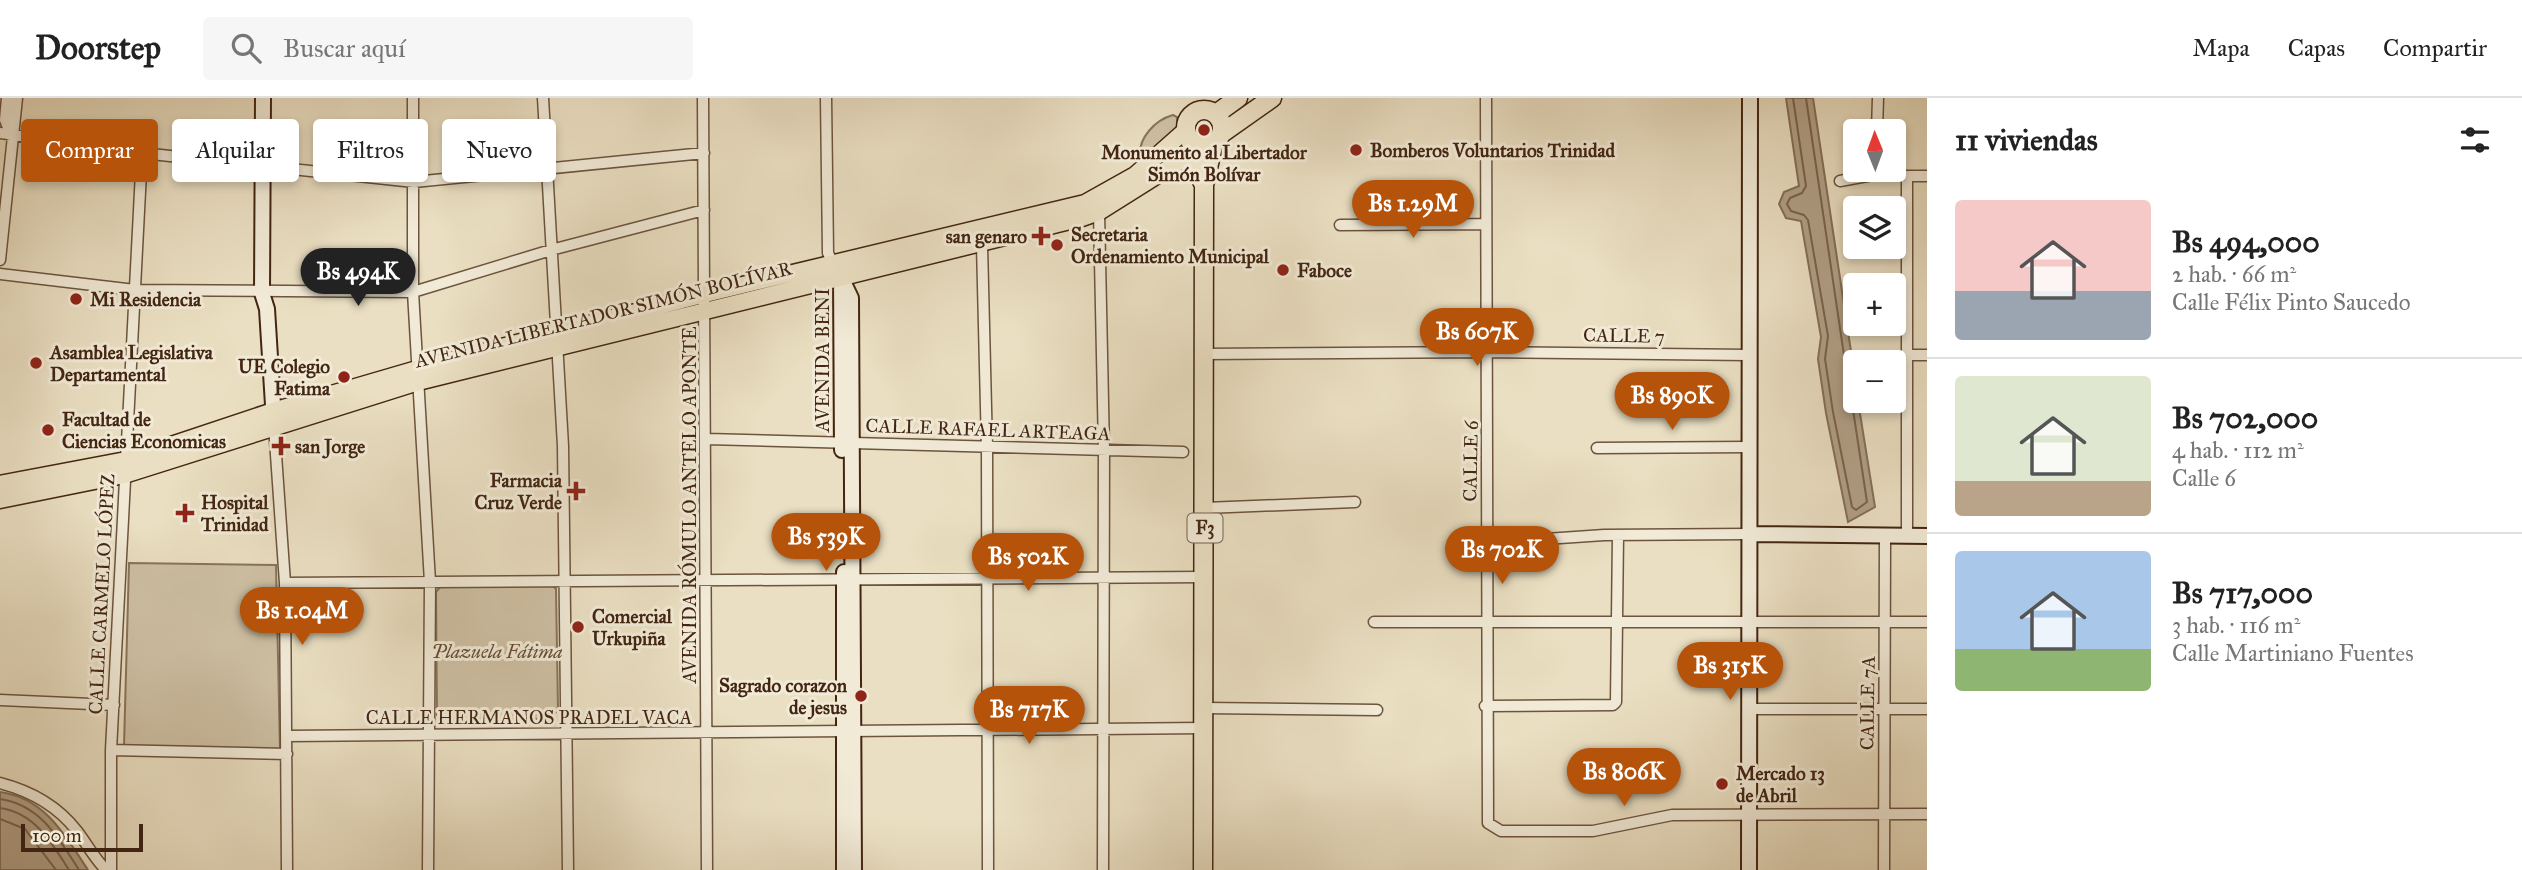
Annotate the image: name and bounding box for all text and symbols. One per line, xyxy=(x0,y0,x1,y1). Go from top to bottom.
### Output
search box xyxy=(203,17,693,80)
text: Doorstep xyxy=(35,28,161,68)
icon: search xyxy=(227,29,265,67)
text: Buscar aquí xyxy=(283,32,405,64)
text: Mapa xyxy=(2193,33,2250,63)
text: Capas xyxy=(2288,33,2345,63)
text: Compartir xyxy=(2383,33,2487,63)
chip: Comprar xyxy=(21,119,158,182)
chip: Alquilar xyxy=(172,119,299,182)
chip: Filtros xyxy=(313,119,428,182)
chip: Nuevo xyxy=(442,119,556,182)
north arrow xyxy=(1843,119,1906,182)
map controls xyxy=(1843,119,1906,413)
icon: filters xyxy=(2456,121,2494,159)
marker: Monumento al Libertador Simón Bolívar xyxy=(1196,122,1212,138)
text: 11 viviendas xyxy=(1955,122,2098,158)
place label: Bomberos Voluntarios Trinidad xyxy=(1370,139,1616,162)
place label: Monumento al Libertador Simón Bolívar xyxy=(1101,141,1308,186)
marker: Bomberos Voluntarios Trinidad xyxy=(1348,142,1364,158)
pin: Bs 1.29M xyxy=(1341,180,1485,240)
text: Bs 1.29M xyxy=(1368,189,1458,217)
button: layers xyxy=(1843,196,1906,259)
place label: Secretaria Ordenamiento Municipal xyxy=(1071,223,1270,269)
text: Bs 494,000 xyxy=(2172,224,2320,260)
place label: san genaro xyxy=(946,225,1027,249)
marker: san genaro xyxy=(1033,228,1049,244)
icon: home xyxy=(2011,228,2095,312)
marker: Secretaria Ordenamiento Municipal xyxy=(1049,237,1065,253)
pin: Bs 494K xyxy=(293,248,423,308)
street label: AVENIDA LIBERTADOR SIMÓN BOLÍVAR xyxy=(411,255,795,373)
text: Bs 494K xyxy=(317,257,399,285)
place label: Faboce xyxy=(1297,259,1352,282)
text: 2 hab. · 66 m² xyxy=(2172,260,2296,288)
marker: Faboce xyxy=(1275,262,1291,278)
button: + xyxy=(1843,273,1906,336)
place label: Mi Residencia xyxy=(90,288,202,311)
street label: AVENIDA BENI xyxy=(811,288,834,433)
text: Calle Félix Pinto Saucedo xyxy=(2172,288,2411,316)
marker: Mi Residencia xyxy=(68,291,84,307)
pin: Bs 607K xyxy=(1412,308,1542,368)
text: Bs 607K xyxy=(1436,317,1518,345)
street label: CALLE 7 xyxy=(1583,323,1665,348)
street label: AVENIDA RÓMULO ANTELO APONTE xyxy=(677,326,701,685)
place label: Asamblea Legislativa Departamental xyxy=(48,341,214,387)
button: − xyxy=(1843,350,1906,413)
marker: Asamblea Legislativa Departamental xyxy=(28,355,44,371)
place label: UE Colegio Fatima xyxy=(238,355,331,400)
marker: UE Colegio Fatima xyxy=(336,369,352,385)
pin: Bs 890K xyxy=(1607,372,1737,432)
text: Bs 890K xyxy=(1631,381,1713,409)
text: Bs 702,000 xyxy=(2172,400,2318,436)
icon: home xyxy=(2011,404,2095,488)
place label: Facultad de Ciencias Economicas xyxy=(62,408,226,453)
street label: CALLE RAFAEL ARTEAGA xyxy=(865,414,1111,445)
street label: CALLE 6 xyxy=(1458,419,1483,502)
marker: Facultad de Ciencias Economicas xyxy=(40,422,56,438)
place label: san Jorge xyxy=(295,435,365,459)
text: 4 hab. · 112 m² xyxy=(2172,436,2304,464)
marker: san Jorge xyxy=(273,438,289,454)
text: Calle 6 xyxy=(2172,464,2236,492)
place label: Farmacia Cruz Verde xyxy=(475,469,563,514)
street label: CALLE CARMELO LÓPEZ xyxy=(83,473,119,715)
marker: Farmacia Cruz Verde xyxy=(568,483,584,499)
place label: Hospital Trinidad xyxy=(200,491,269,536)
marker: Hospital Trinidad xyxy=(175,503,195,523)
pin: Bs 539K xyxy=(761,514,891,573)
road number: F3 xyxy=(1188,514,1222,542)
text: Bs 539K xyxy=(787,522,865,550)
pin: Bs 702K xyxy=(1437,526,1567,586)
pin: Bs 502K xyxy=(963,533,1093,593)
text: Bs 702K xyxy=(1461,535,1543,563)
text: Bs 502K xyxy=(988,542,1068,570)
text: Bs 717,000 xyxy=(2172,575,2313,611)
icon: home xyxy=(2011,579,2095,663)
pin: Bs 1.04M xyxy=(230,588,374,647)
text: Bs 1.04M xyxy=(256,596,348,624)
place label: Comercial Urkupiña xyxy=(592,605,673,651)
text: 3 hab. · 116 m² xyxy=(2172,611,2300,639)
marker: Comercial Urkupiña xyxy=(570,619,586,635)
text: Calle Martiniano Fuentes xyxy=(2172,639,2414,667)
park label: Plazuela Fátima xyxy=(431,640,563,663)
pin: Bs 315K xyxy=(1665,642,1795,702)
text: Bs 315K xyxy=(1693,651,1767,679)
street label: CALLE 7A xyxy=(1855,655,1880,750)
place label: Sagrado corazon de jesus xyxy=(719,674,848,720)
pin: Bs 717K xyxy=(964,686,1094,746)
marker: Sagrado corazon de jesus xyxy=(853,688,869,704)
text: Bs 717K xyxy=(990,695,1068,723)
street label: CALLE HERMANOS PRADEL VACA xyxy=(366,706,692,729)
pin: Bs 806K xyxy=(1559,748,1689,808)
text: Bs 806K xyxy=(1583,757,1665,785)
place label: Mercado 13 de Abril xyxy=(1736,762,1825,807)
marker: Mercado 13 de Abril xyxy=(1714,776,1730,792)
scale bar xyxy=(21,821,144,853)
text: 100 m xyxy=(32,824,82,847)

